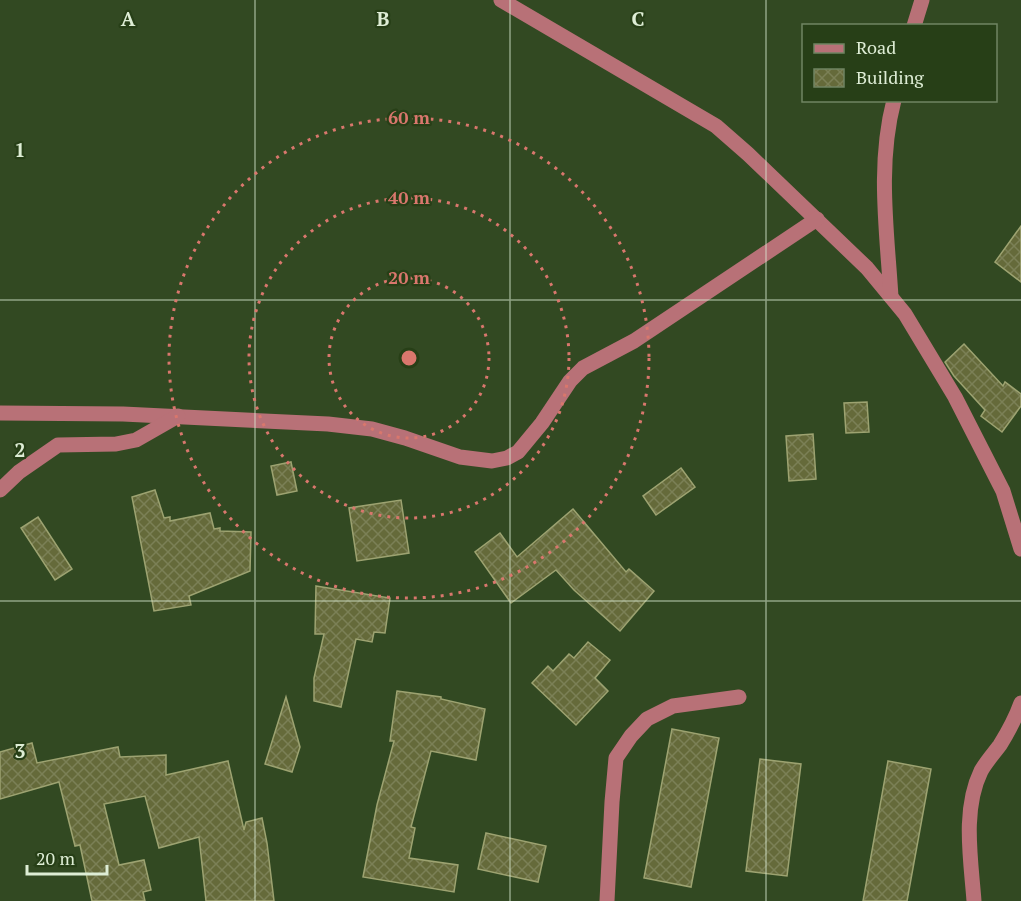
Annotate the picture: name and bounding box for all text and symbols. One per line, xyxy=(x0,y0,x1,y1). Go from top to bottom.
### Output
text: A xyxy=(121,5,136,32)
text: B xyxy=(377,5,390,32)
text: C xyxy=(631,5,645,32)
legend xyxy=(802,24,997,102)
text: Road xyxy=(856,35,896,59)
text: Building xyxy=(856,65,924,89)
text: 60 m xyxy=(388,105,430,129)
text: 1 xyxy=(14,136,26,163)
text: 40 m xyxy=(388,185,430,209)
text: 20 m xyxy=(388,265,430,289)
centre of rings xyxy=(399,348,419,368)
text: 2 xyxy=(14,436,26,463)
text: 3 xyxy=(14,737,26,764)
scale bar xyxy=(27,838,106,876)
text: 20 m xyxy=(36,846,76,870)

